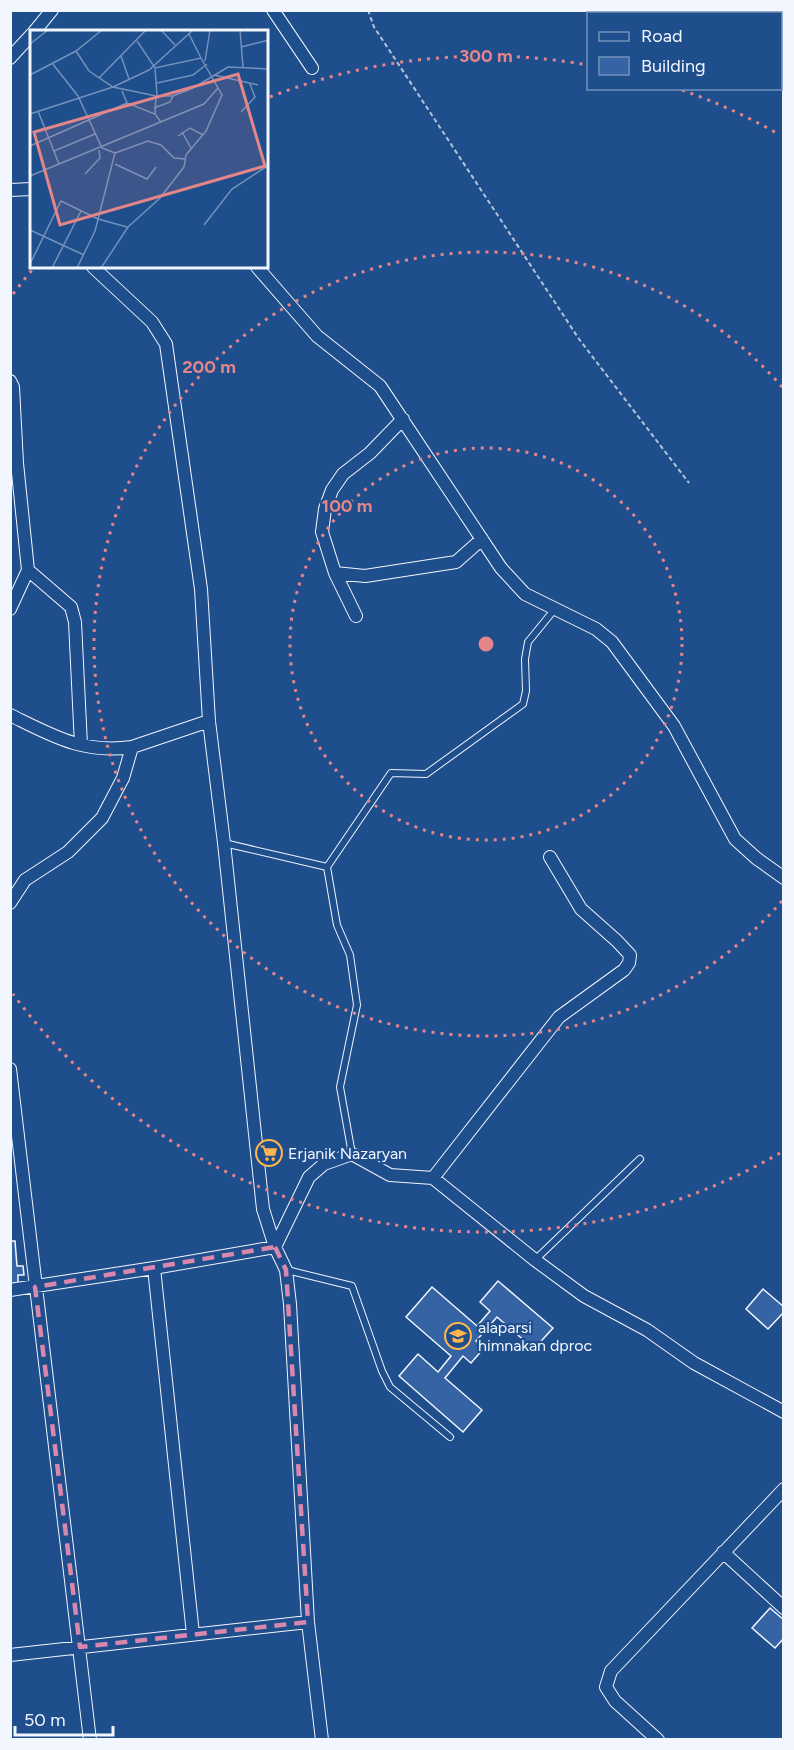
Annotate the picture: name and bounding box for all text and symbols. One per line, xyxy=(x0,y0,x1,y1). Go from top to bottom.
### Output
legend xyxy=(587,12,782,90)
text: Road xyxy=(641,25,682,47)
inset map xyxy=(30,30,268,268)
text: 300 m xyxy=(459,45,513,67)
text: Building xyxy=(641,55,706,77)
text: 200 m xyxy=(182,356,236,378)
text: 100 m xyxy=(322,495,372,517)
centre of rings xyxy=(476,634,496,654)
supermarket icon: Erjanik Nazaryan xyxy=(254,1138,284,1168)
place label: Erjanik Nazaryan xyxy=(288,1144,407,1163)
place label: alaparsi himnakan dproc xyxy=(478,1318,592,1355)
school or university icon: alaparsi himnakan dproc xyxy=(443,1321,473,1351)
scale bar xyxy=(15,1699,112,1737)
text: 50 m xyxy=(24,1709,66,1731)

